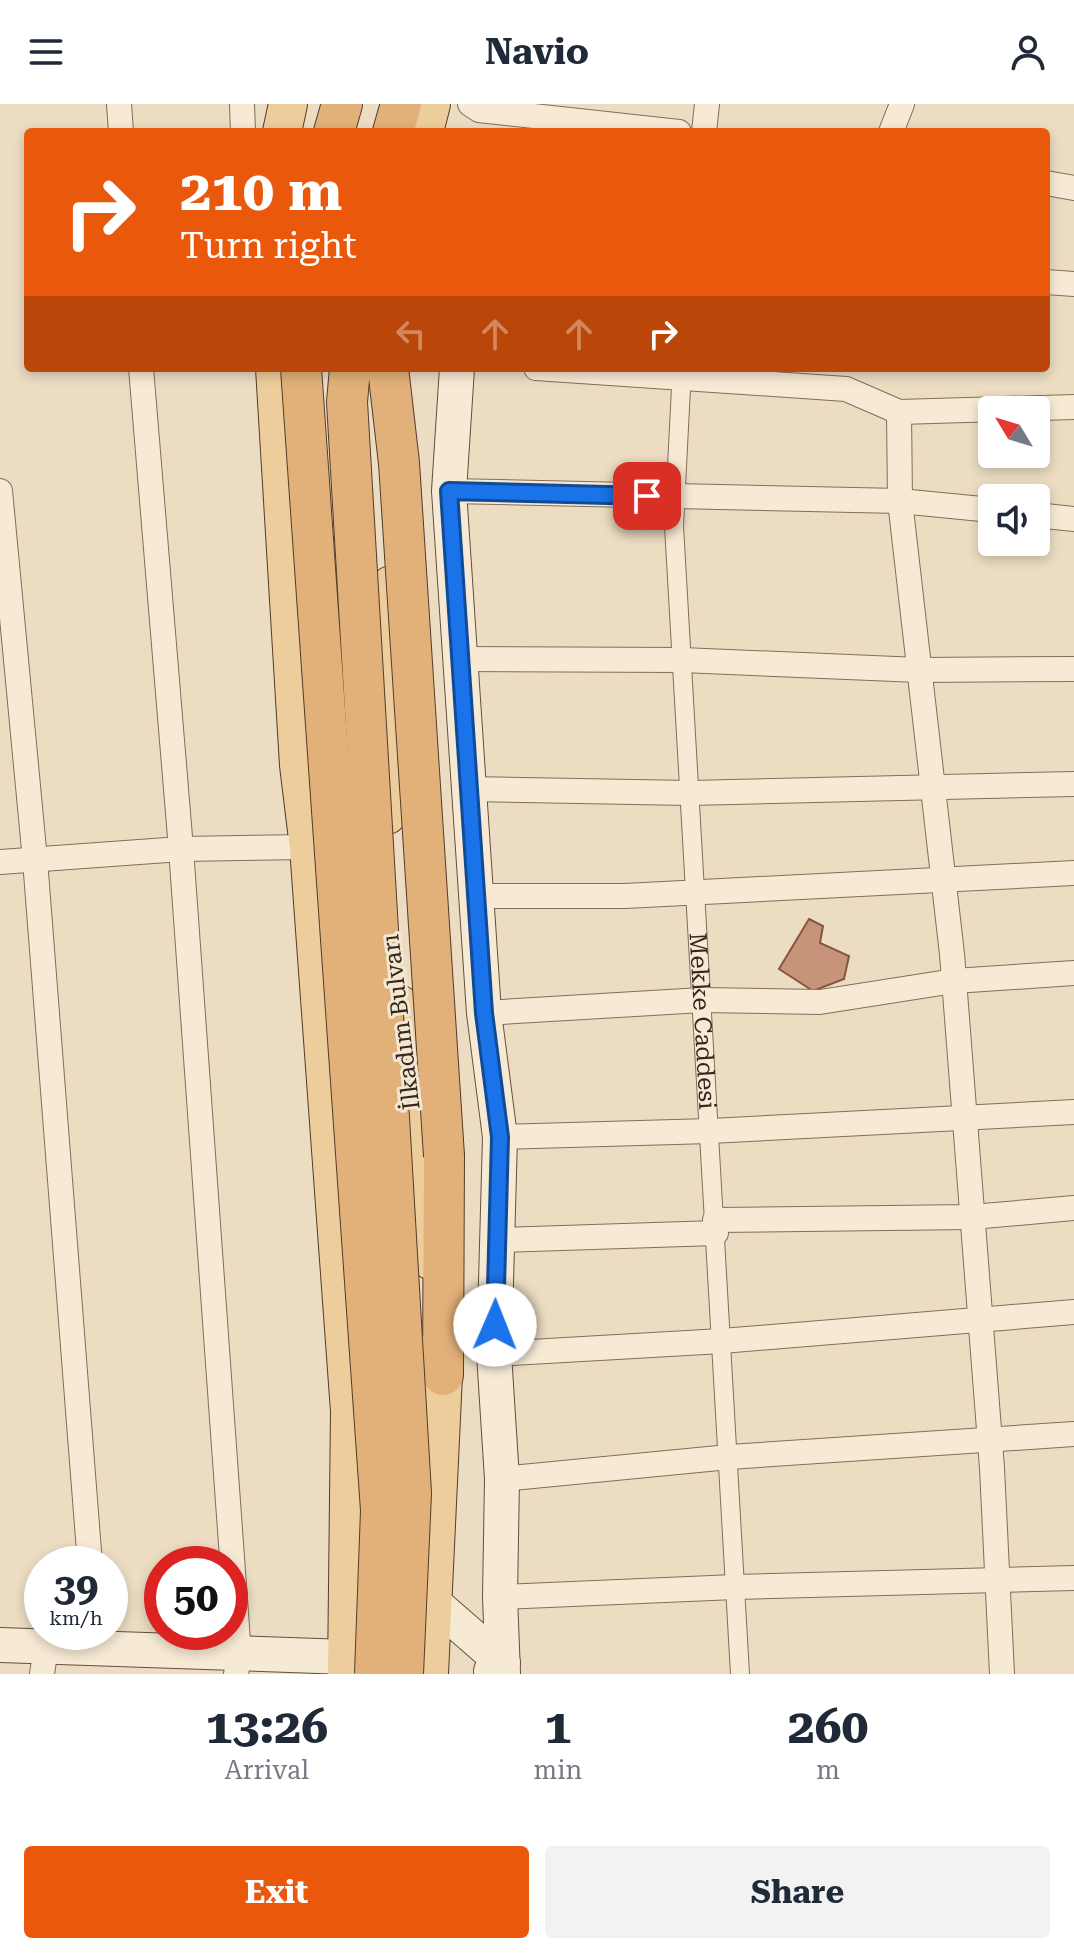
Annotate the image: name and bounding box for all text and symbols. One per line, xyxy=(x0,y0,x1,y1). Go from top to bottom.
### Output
icon: menu xyxy=(24,30,68,74)
icon: person xyxy=(1006,30,1050,74)
text: Navio xyxy=(485,31,589,73)
text: 210 m xyxy=(180,158,342,224)
icon: right xyxy=(48,160,152,264)
text: Turn right xyxy=(180,225,357,267)
icon: left xyxy=(389,312,433,356)
icon: ahead xyxy=(473,312,517,356)
icon: ahead xyxy=(557,312,601,356)
icon: right xyxy=(641,312,685,356)
north arrow xyxy=(978,396,1050,468)
map controls xyxy=(978,396,1050,556)
pin xyxy=(613,462,681,530)
icon: arrive xyxy=(625,474,669,518)
button: sound xyxy=(978,484,1050,556)
street label: İlkadım Bulvarı xyxy=(375,932,426,1112)
street label: Mekke Caddesi xyxy=(683,932,722,1110)
position arrow xyxy=(453,1283,537,1367)
speed limit sign: 50 xyxy=(144,1546,248,1650)
text: 39 xyxy=(54,1564,98,1611)
text: km/h xyxy=(49,1606,103,1630)
text: 13:26 xyxy=(206,1699,328,1755)
text: 1 xyxy=(544,1699,571,1755)
text: 260 xyxy=(788,1699,868,1755)
text: Arrival xyxy=(225,1755,309,1785)
text: min xyxy=(534,1755,582,1785)
text: m xyxy=(816,1755,840,1785)
button: Exit xyxy=(24,1846,529,1938)
button: Share xyxy=(545,1846,1050,1938)

